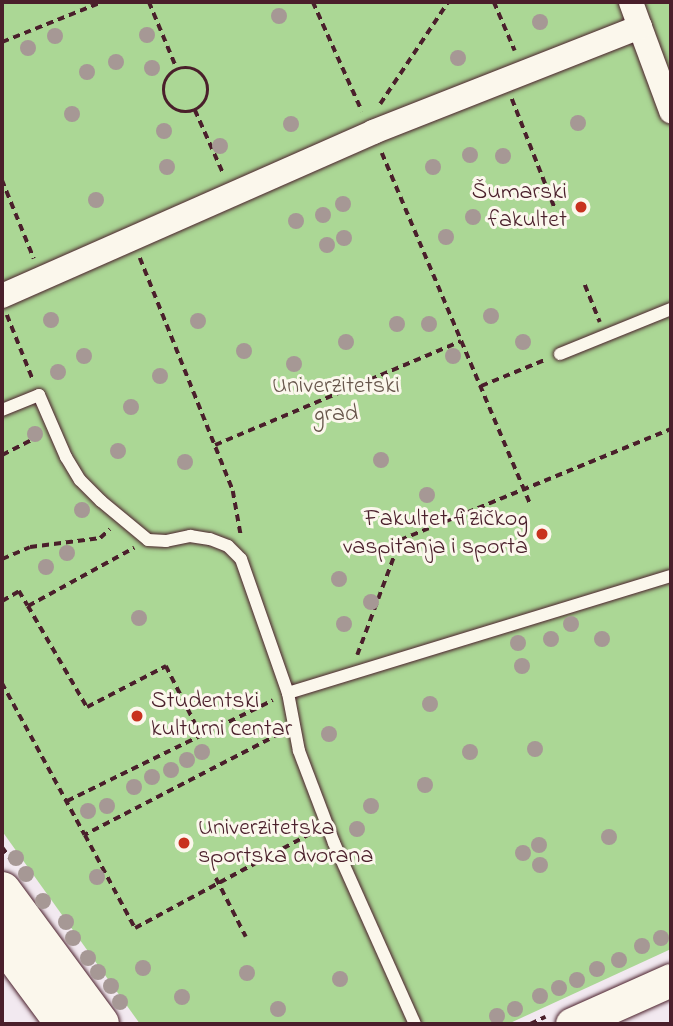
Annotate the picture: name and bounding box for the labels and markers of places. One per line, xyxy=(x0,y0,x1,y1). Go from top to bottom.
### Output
place label: Šumarski fakultet xyxy=(472,179,567,235)
marker: Šumarski fakultet xyxy=(573,199,589,215)
place label: Fakultet fizičkog vaspitanja i sporta xyxy=(343,506,528,562)
marker: Fakultet fizičkog vaspitanja i sporta xyxy=(534,526,550,542)
place label: Studentski kulturni centar xyxy=(151,688,292,744)
marker: Studentski kulturni centar xyxy=(129,708,145,724)
place label: Univerzitetska sportska dvorana xyxy=(198,815,373,871)
marker: Univerzitetska sportska dvorana xyxy=(176,835,192,851)

